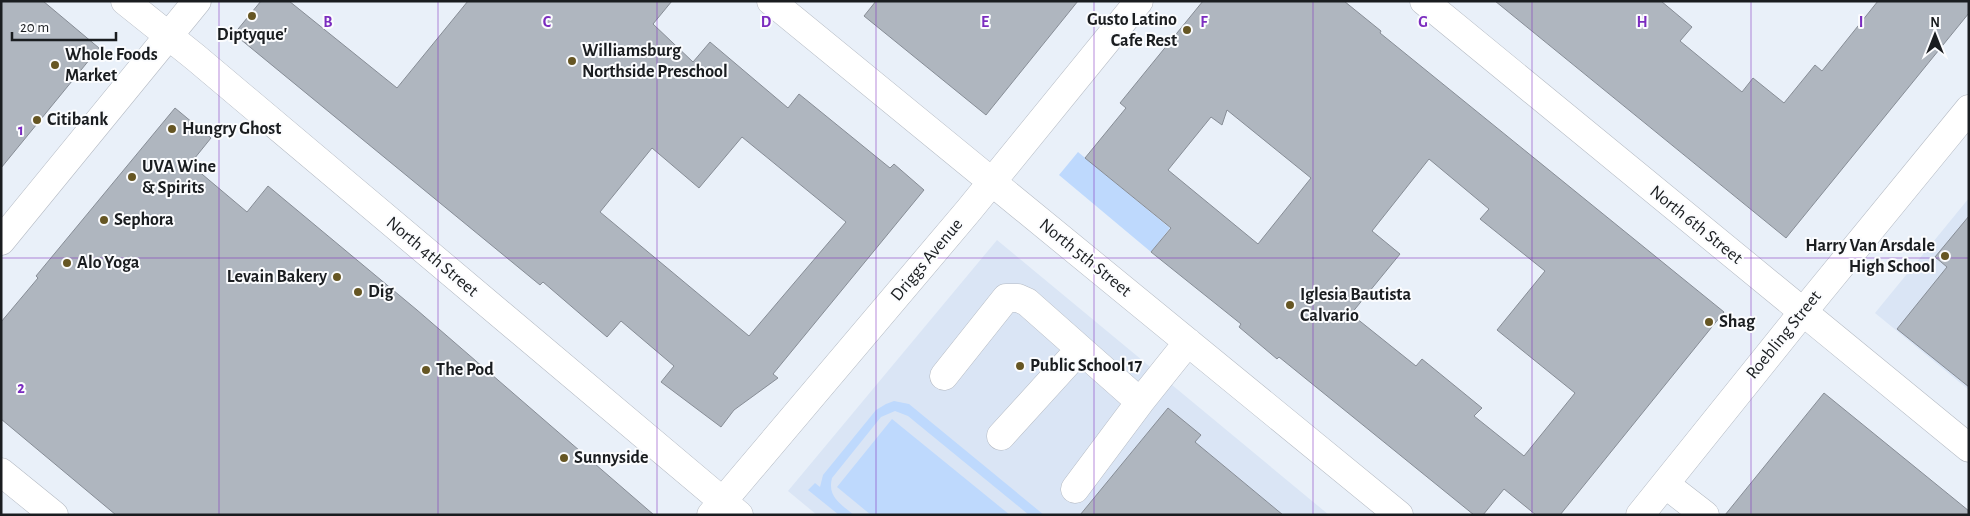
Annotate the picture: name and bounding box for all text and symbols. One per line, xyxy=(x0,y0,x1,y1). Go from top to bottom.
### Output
scale bar xyxy=(12,10,116,42)
marker: Diptyque' xyxy=(246,10,258,22)
north arrow xyxy=(1910,10,1960,60)
place label: Gusto Latino Cafe Rest xyxy=(1087,11,1177,50)
text: B xyxy=(323,14,333,30)
text: C xyxy=(543,14,552,30)
text: D xyxy=(761,14,772,30)
text: E xyxy=(981,14,989,30)
text: F xyxy=(1200,14,1208,30)
text: G xyxy=(1418,14,1428,30)
text: H xyxy=(1636,14,1648,30)
text: I xyxy=(1859,14,1863,30)
text: N xyxy=(1930,16,1940,30)
text: 20 m xyxy=(20,20,49,35)
marker: Gusto Latino Cafe Rest xyxy=(1181,24,1193,36)
place label: Diptyque' xyxy=(217,26,287,44)
place label: Williamsburg Northside Preschool xyxy=(582,42,728,81)
place label: Whole Foods Market xyxy=(65,46,158,85)
marker: Williamsburg Northside Preschool xyxy=(566,55,578,67)
marker: Whole Foods Market xyxy=(49,59,61,71)
place label: Citibank xyxy=(47,111,108,129)
marker: Citibank xyxy=(31,114,43,126)
place label: Hungry Ghost xyxy=(182,120,281,138)
text: 1 xyxy=(18,122,24,138)
marker: Hungry Ghost xyxy=(166,123,178,135)
place label: UVA Wine & Spirits xyxy=(142,158,216,197)
marker: UVA Wine & Spirits xyxy=(126,171,138,183)
street label: North 6th Street xyxy=(1646,182,1746,268)
place label: Sephora xyxy=(114,211,174,229)
marker: Sephora xyxy=(98,214,110,226)
street label: North 4th Street xyxy=(383,214,481,301)
street label: Driggs Avenue xyxy=(888,215,966,305)
street label: North 5th Street xyxy=(1036,216,1135,301)
place label: Harry Van Arsdale High School xyxy=(1805,237,1935,276)
marker: Harry Van Arsdale High School xyxy=(1939,250,1951,262)
place label: Alo Yoga xyxy=(77,254,140,272)
marker: Alo Yoga xyxy=(61,257,73,269)
place label: Levain Bakery xyxy=(227,268,328,286)
marker: Levain Bakery xyxy=(331,271,343,283)
place label: Dig xyxy=(368,283,394,301)
marker: Dig xyxy=(352,286,364,298)
place label: Iglesia Bautista Calvario xyxy=(1300,286,1411,325)
street label: Roebling Street xyxy=(1743,287,1825,383)
marker: Iglesia Bautista Calvario xyxy=(1284,299,1296,311)
place label: Shag xyxy=(1719,313,1756,331)
marker: Shag xyxy=(1703,316,1715,328)
place label: Public School 17 xyxy=(1030,357,1143,375)
marker: Public School 17 xyxy=(1014,360,1026,372)
place label: The Pod xyxy=(436,361,494,379)
marker: The Pod xyxy=(420,364,432,376)
text: 2 xyxy=(17,380,25,396)
place label: Sunnyside xyxy=(574,449,649,467)
marker: Sunnyside xyxy=(558,452,570,464)

